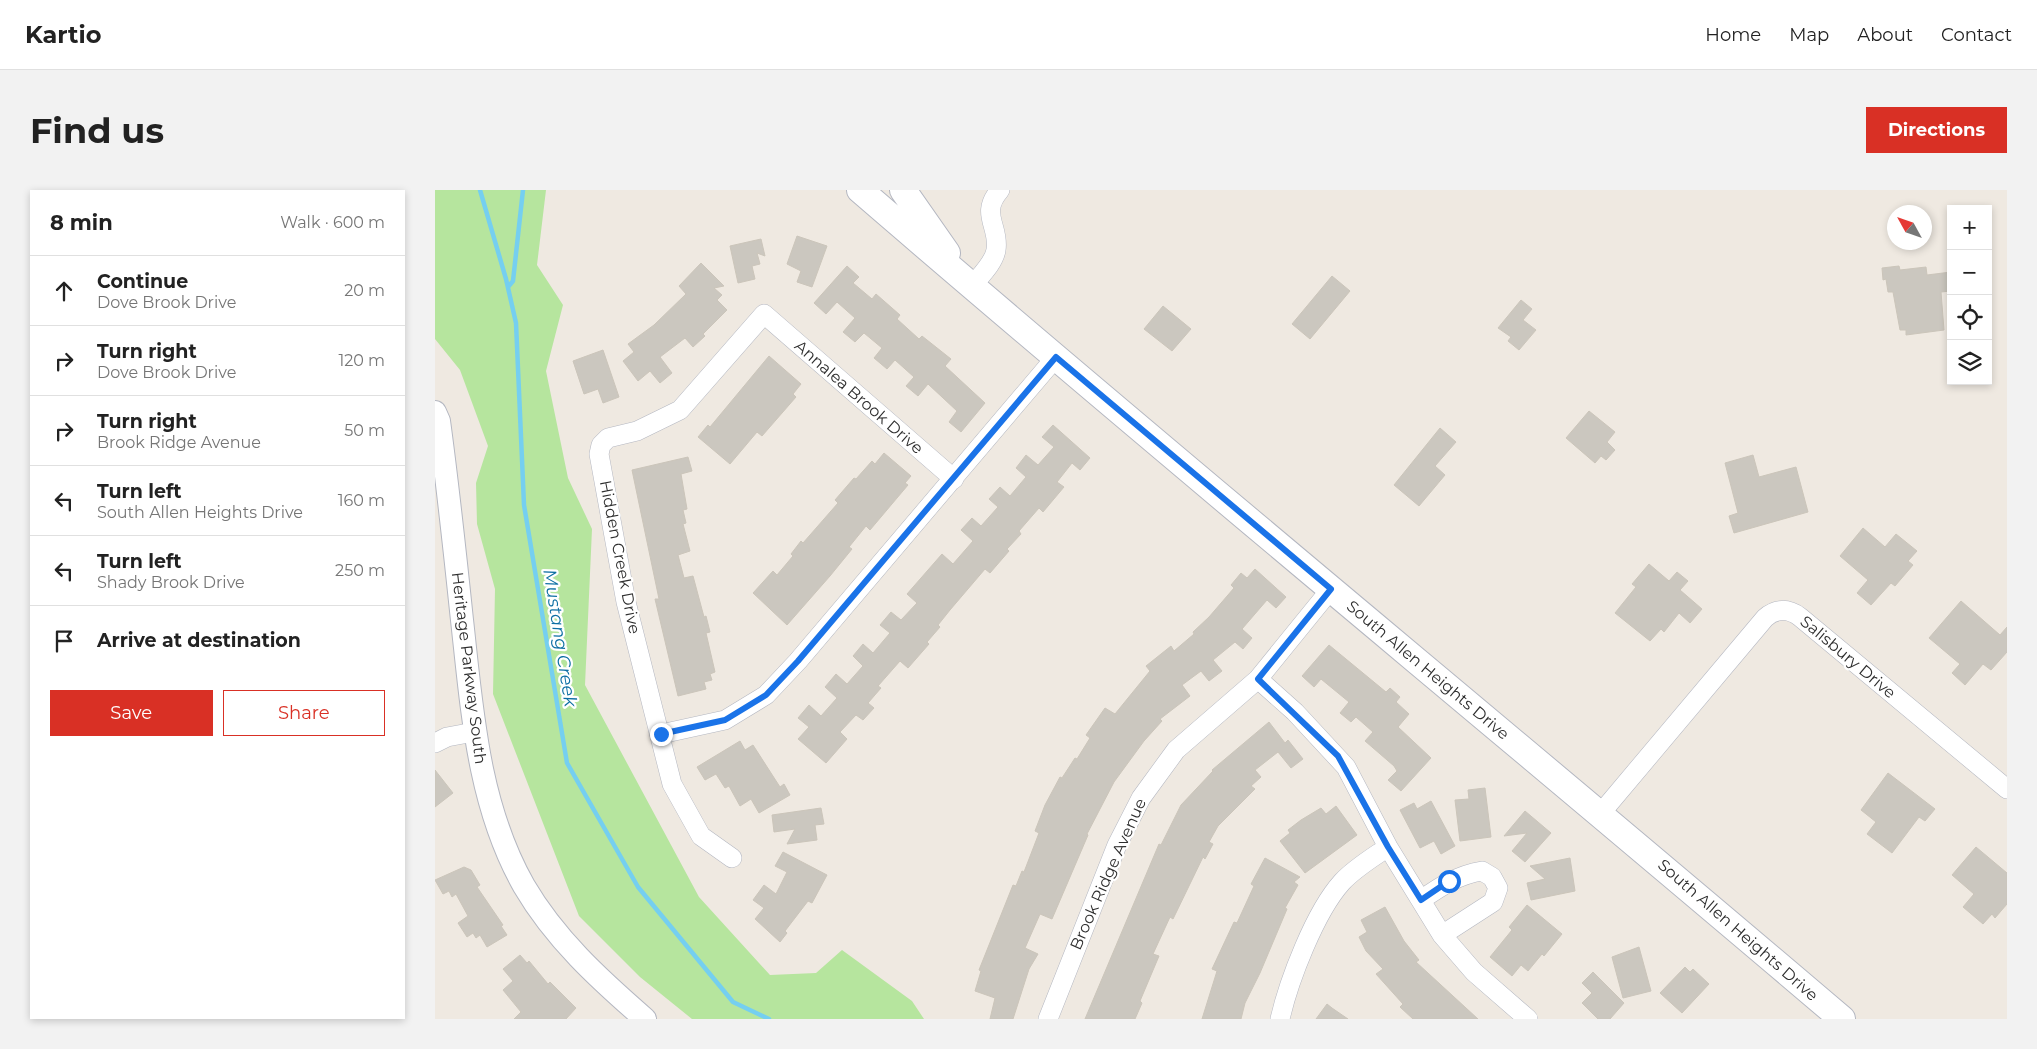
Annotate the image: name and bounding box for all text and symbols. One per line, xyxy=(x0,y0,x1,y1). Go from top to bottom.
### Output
text: Kartio xyxy=(25,20,101,49)
text: Home xyxy=(1705,24,1761,46)
text: Map xyxy=(1789,24,1829,46)
text: About xyxy=(1857,24,1913,46)
text: Contact xyxy=(1941,24,2012,46)
button: Directions xyxy=(1866,107,2007,153)
text: Find us xyxy=(30,109,164,152)
north arrow xyxy=(1887,205,1932,250)
map controls xyxy=(1947,205,1992,385)
button: + xyxy=(1947,205,1992,250)
text: 8 min xyxy=(50,210,113,235)
text: Walk · 600 m xyxy=(280,213,385,232)
button: − xyxy=(1947,250,1992,295)
text: Continue xyxy=(97,270,188,293)
icon: ahead xyxy=(50,277,78,305)
text: 20 m xyxy=(344,281,385,300)
text: Dove Brook Drive xyxy=(97,293,236,312)
button: locate xyxy=(1947,295,1992,340)
street label: Annalea Brook Drive xyxy=(791,336,927,458)
text: Turn right xyxy=(97,340,197,363)
button: layers xyxy=(1947,340,1992,385)
icon: right xyxy=(50,347,78,375)
text: 120 m xyxy=(338,351,385,370)
text: Dove Brook Drive xyxy=(97,363,236,382)
text: Turn right xyxy=(97,410,197,433)
icon: right xyxy=(50,417,78,445)
text: 50 m xyxy=(344,421,385,440)
text: Brook Ridge Avenue xyxy=(97,433,261,452)
street label: Hidden Creek Drive xyxy=(596,479,644,635)
text: Turn left xyxy=(97,480,182,503)
icon: left xyxy=(50,487,78,515)
text: 160 m xyxy=(338,491,385,510)
text: South Allen Heights Drive xyxy=(97,503,303,522)
text: Turn left xyxy=(97,550,182,573)
icon: left xyxy=(50,557,78,585)
text: 250 m xyxy=(335,561,385,580)
water label: Mustang Creek xyxy=(538,568,582,710)
street label: Heritage Parkway South xyxy=(448,571,490,765)
text: Shady Brook Drive xyxy=(97,573,245,592)
street label: South Allen Heights Drive xyxy=(1343,597,1513,743)
street label: Salisbury Drive xyxy=(1797,612,1899,702)
icon: arrive xyxy=(50,627,78,655)
text: Arrive at destination xyxy=(97,629,301,652)
button: Save xyxy=(50,690,213,736)
button: Share xyxy=(223,690,385,736)
route end xyxy=(650,723,673,746)
street label: Brook Ridge Avenue xyxy=(1066,795,1150,953)
street label: South Allen Heights Drive xyxy=(1654,855,1822,1005)
route start xyxy=(1438,870,1461,893)

